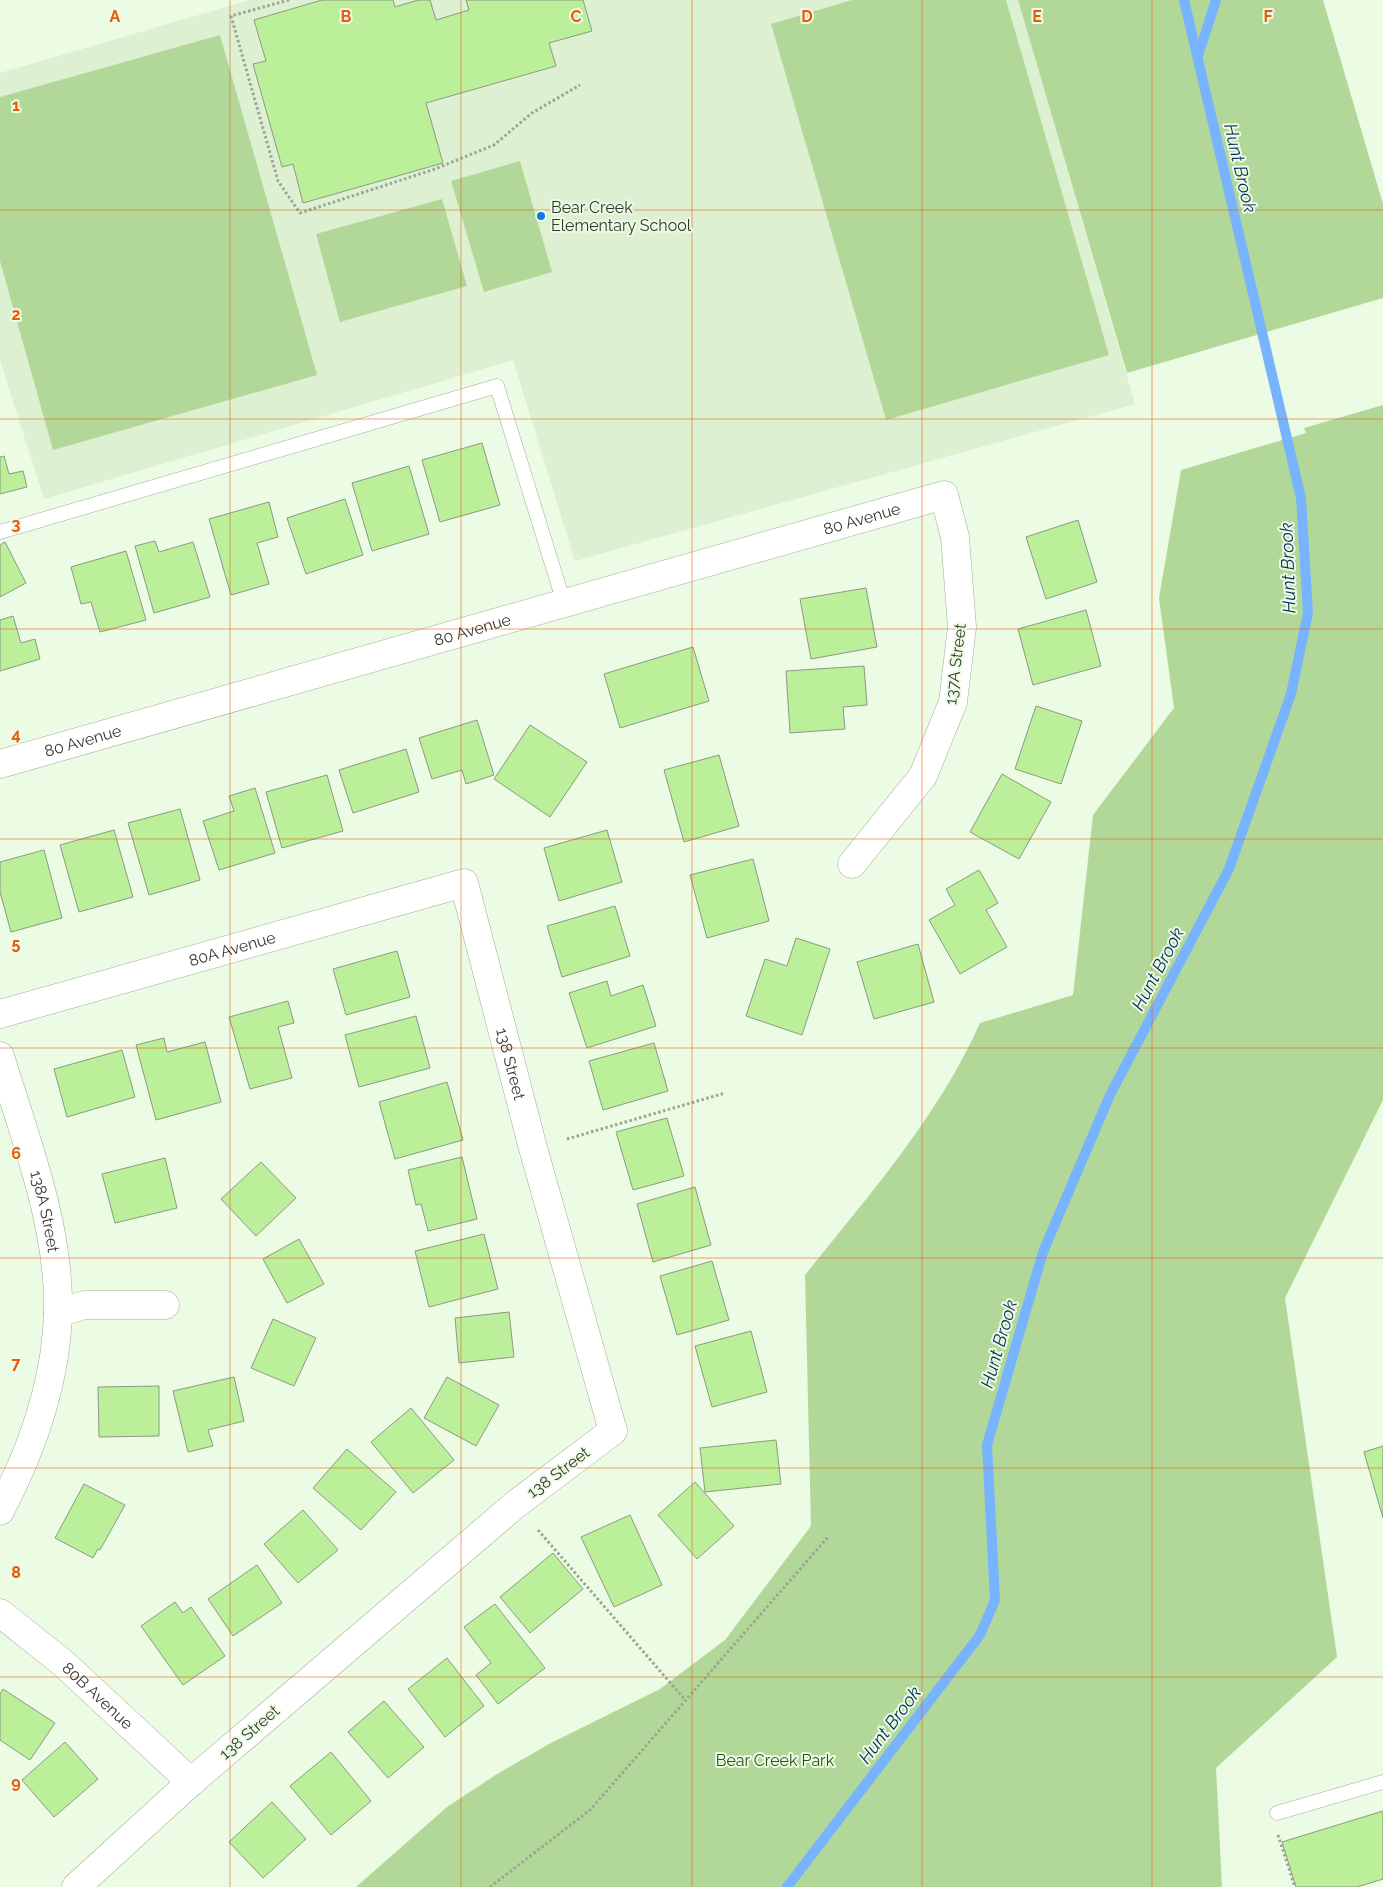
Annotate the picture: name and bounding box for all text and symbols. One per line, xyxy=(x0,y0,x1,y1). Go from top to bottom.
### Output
text: A xyxy=(110,7,121,26)
text: B xyxy=(341,7,352,26)
text: C xyxy=(571,7,582,26)
text: D xyxy=(801,7,813,26)
text: E xyxy=(1032,7,1042,26)
text: F xyxy=(1263,7,1273,26)
text: 1 xyxy=(12,96,20,115)
water label: Hunt Brook xyxy=(1220,121,1261,215)
place label: Bear Creek Elementary School xyxy=(551,198,692,235)
marker: Bear Creek Elementary School xyxy=(535,210,547,222)
text: 2 xyxy=(11,305,21,324)
street label: 80 Avenue xyxy=(821,499,902,539)
text: 3 xyxy=(12,515,21,534)
water label: Hunt Brook xyxy=(1275,522,1300,614)
street label: 80 Avenue xyxy=(432,610,513,650)
street label: 137A Street xyxy=(941,622,970,706)
street label: 80 Avenue xyxy=(42,721,123,761)
text: 4 xyxy=(11,725,21,744)
water label: Hunt Brook xyxy=(1127,923,1188,1014)
street label: 80A Avenue xyxy=(187,928,278,970)
text: 5 xyxy=(12,934,21,953)
street label: 138 Street xyxy=(492,1026,529,1102)
text: 6 xyxy=(11,1144,21,1163)
street label: 138A Street xyxy=(26,1168,63,1254)
water label: Hunt Brook xyxy=(976,1297,1021,1390)
text: 7 xyxy=(12,1354,21,1373)
street label: 138 Street xyxy=(523,1442,594,1502)
text: 8 xyxy=(11,1563,21,1582)
street label: 80B Avenue xyxy=(58,1658,137,1733)
water label: Hunt Brook xyxy=(854,1682,926,1767)
street label: 138 Street xyxy=(215,1701,284,1764)
park label: Bear Creek Park xyxy=(716,1751,835,1770)
text: 9 xyxy=(11,1773,21,1792)

